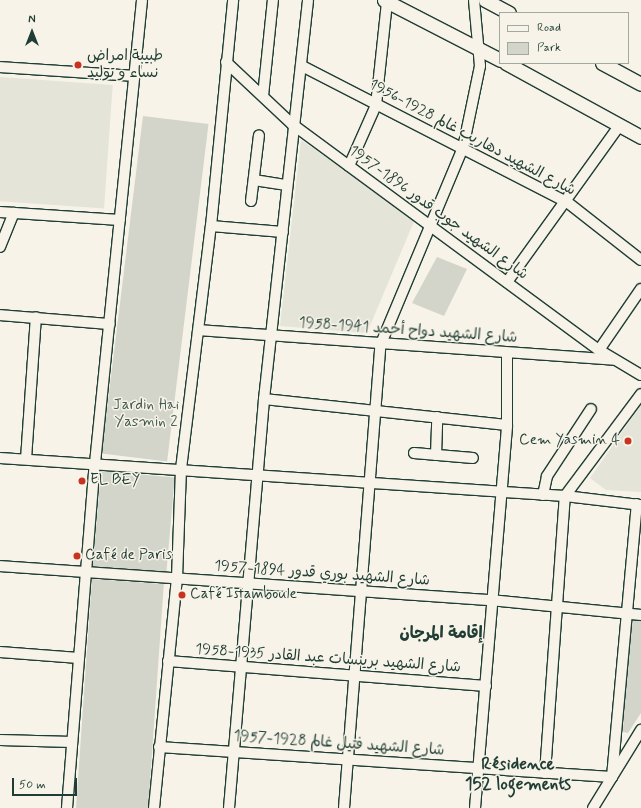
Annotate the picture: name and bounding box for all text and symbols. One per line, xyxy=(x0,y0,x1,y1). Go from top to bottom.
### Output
north arrow xyxy=(12,12,52,52)
legend xyxy=(499,12,629,64)
text: N xyxy=(28,13,36,27)
text: Road xyxy=(537,20,561,36)
text: Park xyxy=(537,40,561,56)
place label: طبيبة امراض نساء و توليد xyxy=(87,47,163,82)
marker: طبيبة امراض نساء و توليد xyxy=(72,59,84,71)
street label: شارع الشهيد دهاريب غالم 1928-1956 xyxy=(366,76,578,200)
street label: شارع الشهيد جوب قدور 1896-1957 xyxy=(345,142,531,284)
street label: شارع الشهيد دواح أحمد 1941-1958 xyxy=(298,314,518,348)
park label: Jardin Hai Yasmin 2 xyxy=(113,396,179,431)
place label: Cem Yasmin 4 xyxy=(519,432,620,450)
marker: Cem Yasmin 4 xyxy=(623,436,633,446)
place label: EL BEY xyxy=(90,472,139,490)
marker: EL BEY xyxy=(77,476,87,486)
place label: Café de Paris xyxy=(85,547,171,565)
marker: Café de Paris xyxy=(72,551,82,561)
street label: شارع الشهيد بوري قدور 1894-1957 xyxy=(214,557,430,591)
place label: Café Istamboule xyxy=(190,586,297,604)
marker: Café Istamboule xyxy=(177,590,187,600)
district label: إقامة المرجان xyxy=(399,624,483,644)
street label: شارع الشهيد برينسات عبد القادر 1935-1958 xyxy=(195,641,461,677)
street label: شارع الشهيد فتيل غالم 1928-1957 xyxy=(233,728,445,760)
district label: Résidence 152 logements xyxy=(465,755,571,795)
scale bar xyxy=(14,770,79,796)
text: 50 m xyxy=(19,777,46,793)

